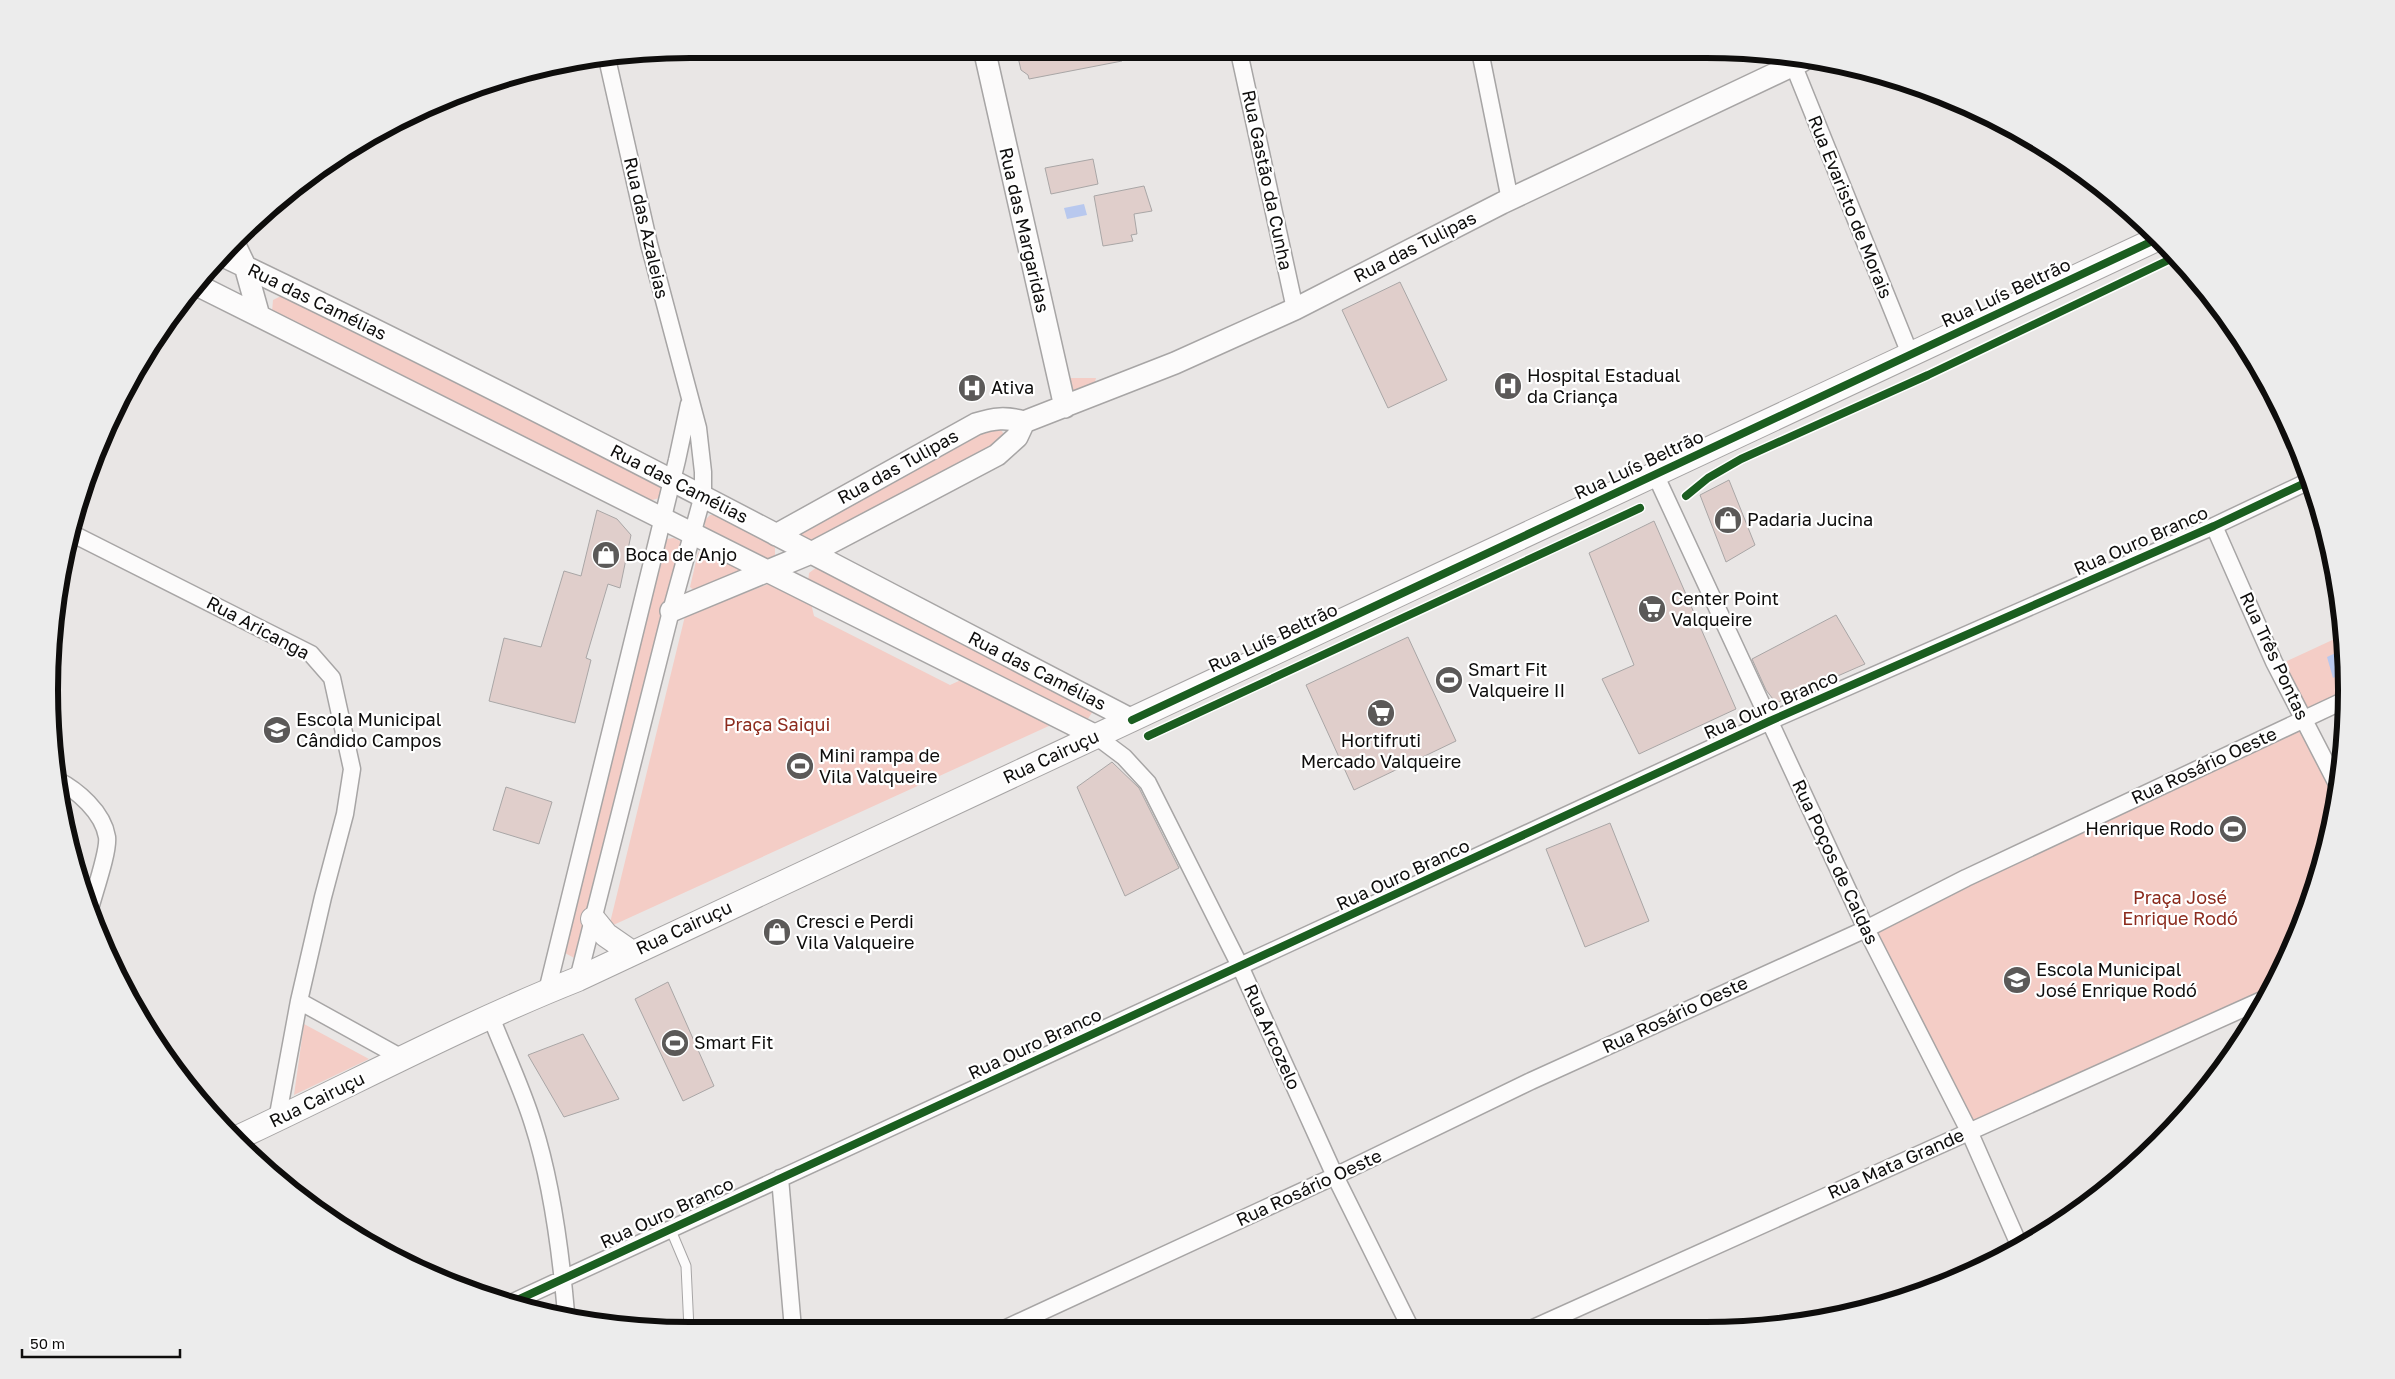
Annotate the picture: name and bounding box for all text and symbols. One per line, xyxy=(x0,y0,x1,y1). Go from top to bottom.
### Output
street label: Rua Gastão da Cunha xyxy=(1238,88,1298,272)
street label: Rua Evaristo de Morais xyxy=(1804,112,1898,301)
street label: Rua das Margaridas xyxy=(995,145,1055,315)
street label: Rua das Azaleias xyxy=(620,155,674,301)
street label: Rua das Tulipas xyxy=(1350,206,1479,286)
street label: Rua Luís Beltrão xyxy=(1937,253,2074,332)
street label: Rua das Camélias xyxy=(244,258,390,344)
place label: Hospital Estadual da Criança xyxy=(1527,364,1681,407)
hospital icon: Hospital Estadual da Criança xyxy=(1493,371,1523,401)
hospital icon: Ativa xyxy=(957,373,987,403)
place label: Ativa xyxy=(991,376,1034,398)
street label: Rua das Tulipas xyxy=(833,424,962,508)
street label: Rua Luís Beltrão xyxy=(1570,425,1707,504)
street label: Rua das Camélias xyxy=(607,439,752,527)
street label: Rua Ouro Branco xyxy=(2070,501,2211,580)
shop icon: Padaria Jucina xyxy=(1713,505,1743,535)
place label: Padaria Jucina xyxy=(1747,508,1873,530)
shop icon: Boca de Anjo xyxy=(591,540,621,570)
place label: Boca de Anjo xyxy=(625,543,737,565)
place label: Center Point Valqueire xyxy=(1671,587,1779,630)
street label: Rua Três Pontas xyxy=(2236,588,2314,723)
street label: Rua Aricanga xyxy=(203,591,314,664)
supermarket icon: Center Point Valqueire xyxy=(1637,594,1667,624)
street label: Rua Luís Beltrão xyxy=(1204,598,1341,677)
street label: Rua das Camélias xyxy=(965,626,1110,714)
place label: Smart Fit Valqueire II xyxy=(1468,658,1565,701)
sports icon: Smart Fit Valqueire II xyxy=(1434,665,1464,695)
street label: Rua Ouro Branco xyxy=(1700,665,1841,744)
supermarket icon: Hortifruti Mercado Valqueire xyxy=(1366,698,1396,728)
place label: Escola Municipal Cândido Campos xyxy=(296,708,442,751)
park label: Praça Saiqui xyxy=(724,713,830,735)
school or university icon: Escola Municipal Cândido Campos xyxy=(262,715,292,745)
street label: Rua Rosário Oeste xyxy=(2127,722,2280,808)
street label: Rua Cairuçu xyxy=(999,724,1102,788)
place label: Hortifruti Mercado Valqueire xyxy=(1301,729,1461,772)
place label: Mini rampa de Vila Valqueire xyxy=(819,744,940,787)
sports icon: Mini rampa de Vila Valqueire xyxy=(785,751,815,781)
street label: Rua Poços de Caldas xyxy=(1788,776,1884,947)
sports icon: Henrique Rodo xyxy=(2218,814,2248,844)
place label: Henrique Rodo xyxy=(2085,817,2214,839)
street label: Rua Ouro Branco xyxy=(1332,834,1473,915)
park label: Praça José Enrique Rodó xyxy=(2122,886,2238,929)
street label: Rua Cairuçu xyxy=(632,895,735,959)
place label: Cresci e Perdi Vila Valqueire xyxy=(796,910,915,953)
shop icon: Cresci e Perdi Vila Valqueire xyxy=(762,917,792,947)
place label: Escola Municipal José Enrique Rodó xyxy=(2036,958,2197,1001)
school or university icon: Escola Municipal José Enrique Rodó xyxy=(2002,965,2032,995)
street label: Rua Rosário Oeste xyxy=(1598,971,1751,1057)
street label: Rua Arcozelo xyxy=(1240,981,1306,1093)
street label: Rua Ouro Branco xyxy=(964,1003,1105,1084)
sports icon: Smart Fit xyxy=(660,1028,690,1058)
place label: Smart Fit xyxy=(694,1031,773,1053)
street label: Rua Cairuçu xyxy=(265,1067,368,1132)
street label: Rua Mata Grande xyxy=(1824,1123,1967,1203)
street label: Rua Rosário Oeste xyxy=(1232,1144,1385,1230)
street label: Rua Ouro Branco xyxy=(596,1172,737,1253)
scale bar xyxy=(22,1326,180,1358)
text: 50 m xyxy=(30,1334,65,1352)

